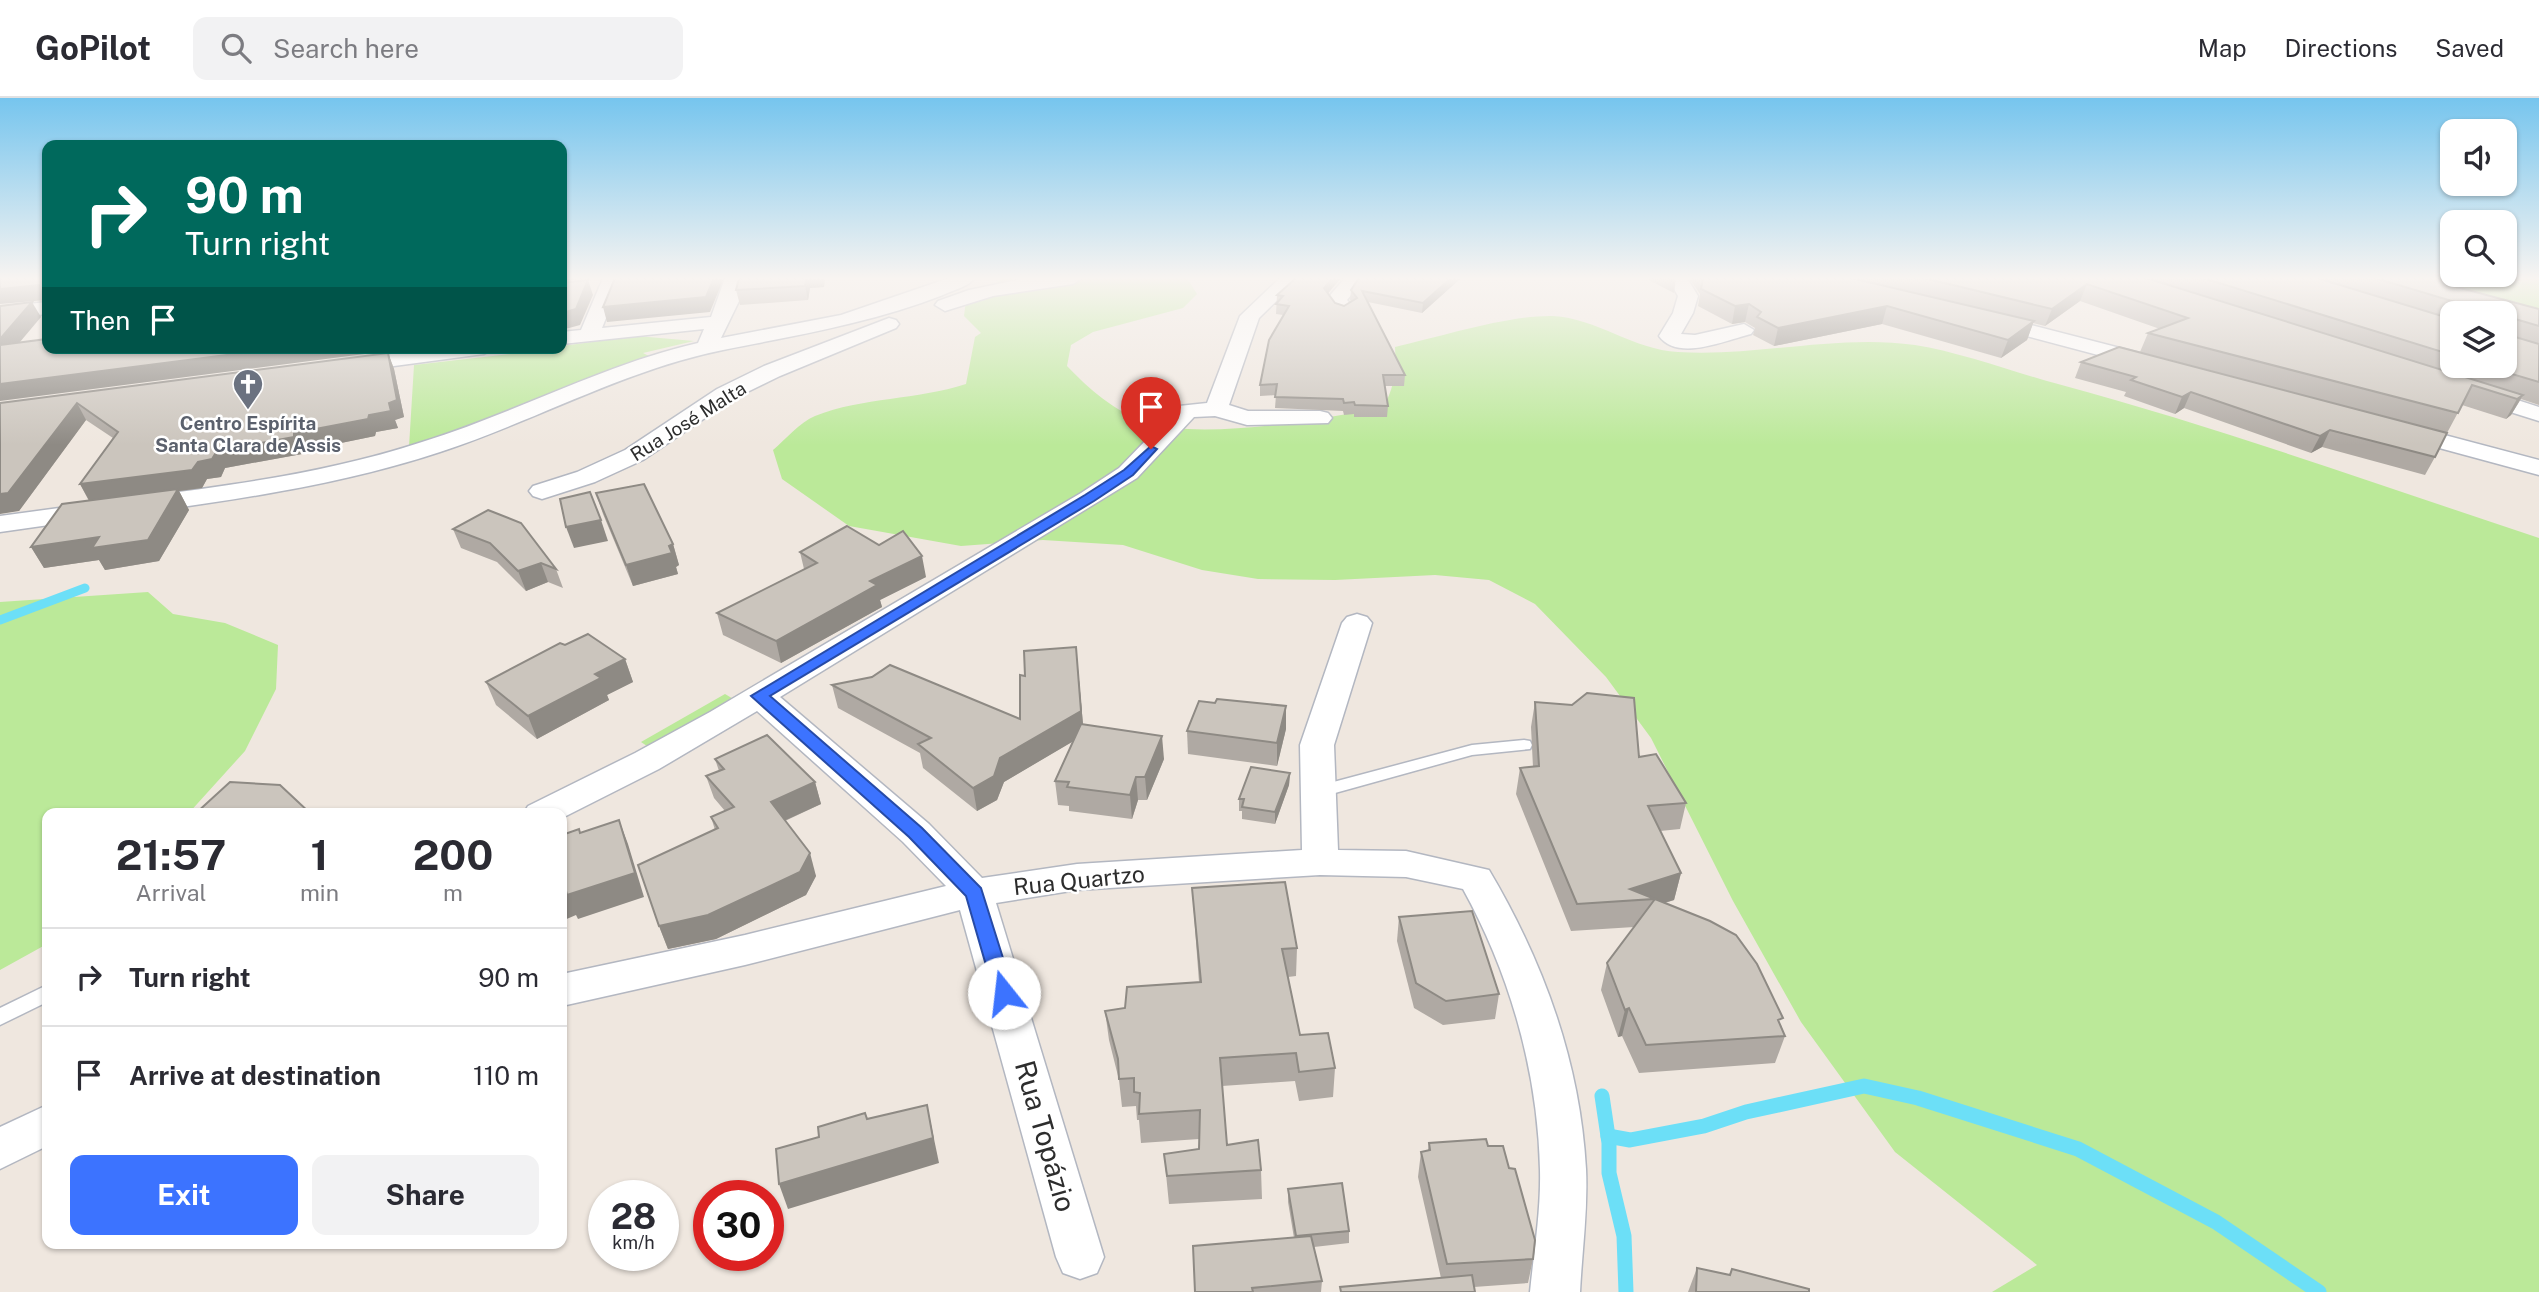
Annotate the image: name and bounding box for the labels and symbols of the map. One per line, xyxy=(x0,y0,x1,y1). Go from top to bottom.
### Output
church icon: Centro Espírita Santa Clara de Assis xyxy=(231,367,265,411)
street label: Rua José Malta xyxy=(626,377,750,465)
pin xyxy=(1121,377,1181,449)
place label: Centro Espírita Santa Clara de Assis xyxy=(155,412,341,456)
street label: Rua Quartzo xyxy=(1012,860,1146,900)
position arrow xyxy=(967,956,1041,1030)
street label: Rua Topázio xyxy=(1009,1057,1083,1215)
speed limit sign: 30 xyxy=(693,1180,784,1271)

